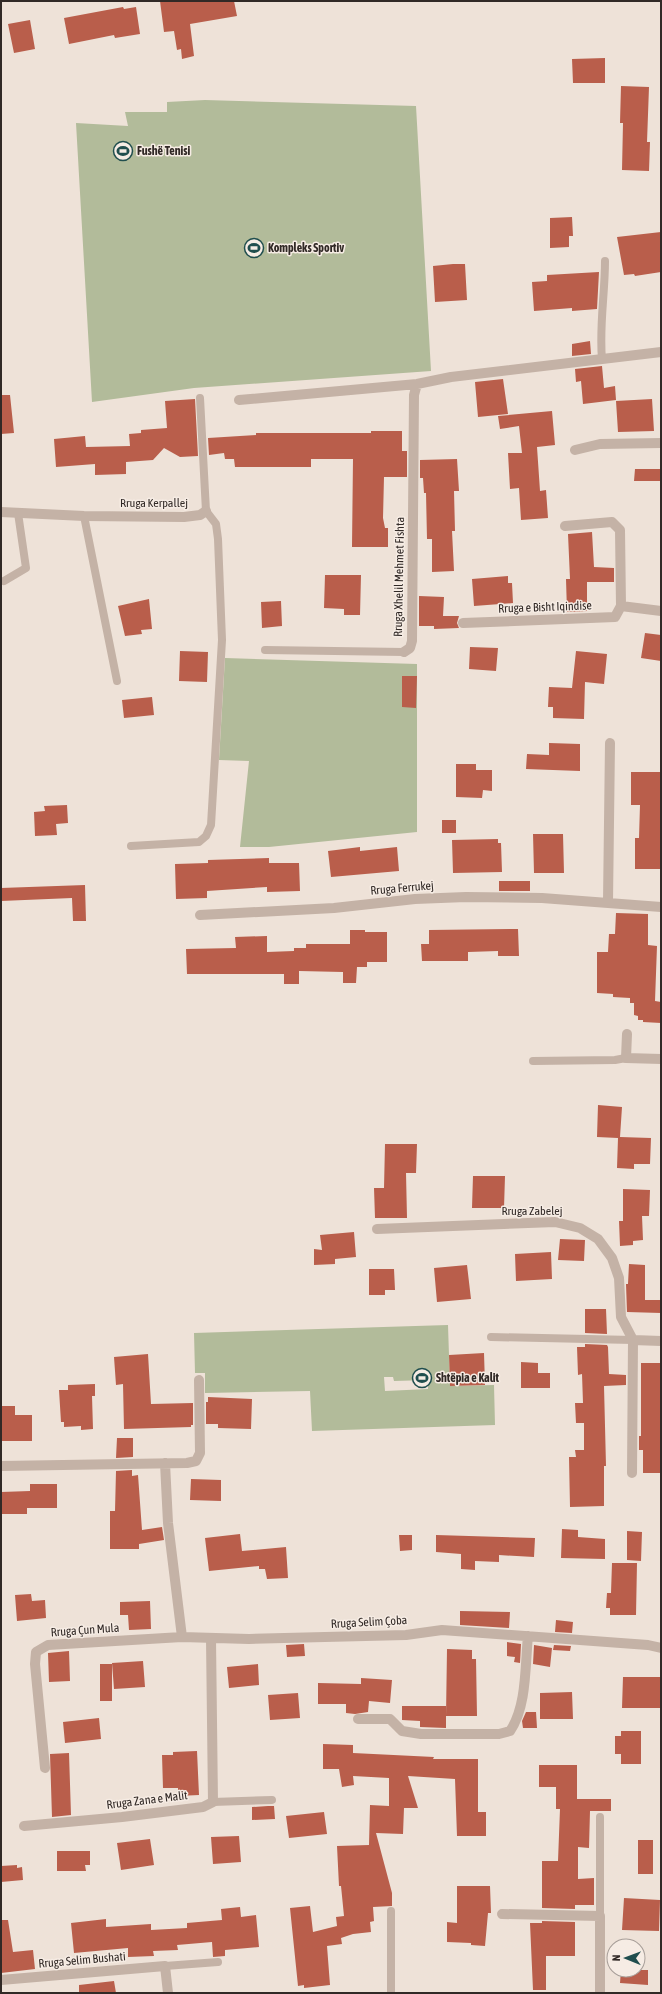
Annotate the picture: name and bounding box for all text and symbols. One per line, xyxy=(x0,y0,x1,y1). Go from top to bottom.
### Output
sports icon: Fushë Tenisi xyxy=(112,140,134,162)
place label: Fushë Tenisi xyxy=(137,144,190,158)
sports icon: Kompleks Sportiv xyxy=(243,237,265,259)
place label: Kompleks Sportiv xyxy=(268,241,344,255)
street label: Rruga Kerpallej xyxy=(120,496,188,510)
street label: Rruga Xhelil Mehmet Fishta xyxy=(391,517,407,637)
street label: Rruga e Bisht Iqindise xyxy=(498,598,592,616)
street label: Rruga Ferrukej xyxy=(370,878,434,898)
street label: Rruga Zabelej xyxy=(502,1204,562,1218)
sports icon: Shtëpia e Kalit xyxy=(411,1367,433,1389)
place label: Shtëpia e Kalit xyxy=(436,1371,500,1385)
street label: Rruga Selim Çoba xyxy=(330,1613,408,1631)
street label: Rruga Çun Mula xyxy=(50,1621,120,1639)
street label: Rruga Zana e Malit xyxy=(106,1788,189,1812)
north arrow xyxy=(606,1938,646,1978)
street label: Rruga Selim Bushati xyxy=(38,1949,126,1971)
text: N xyxy=(610,1954,622,1961)

